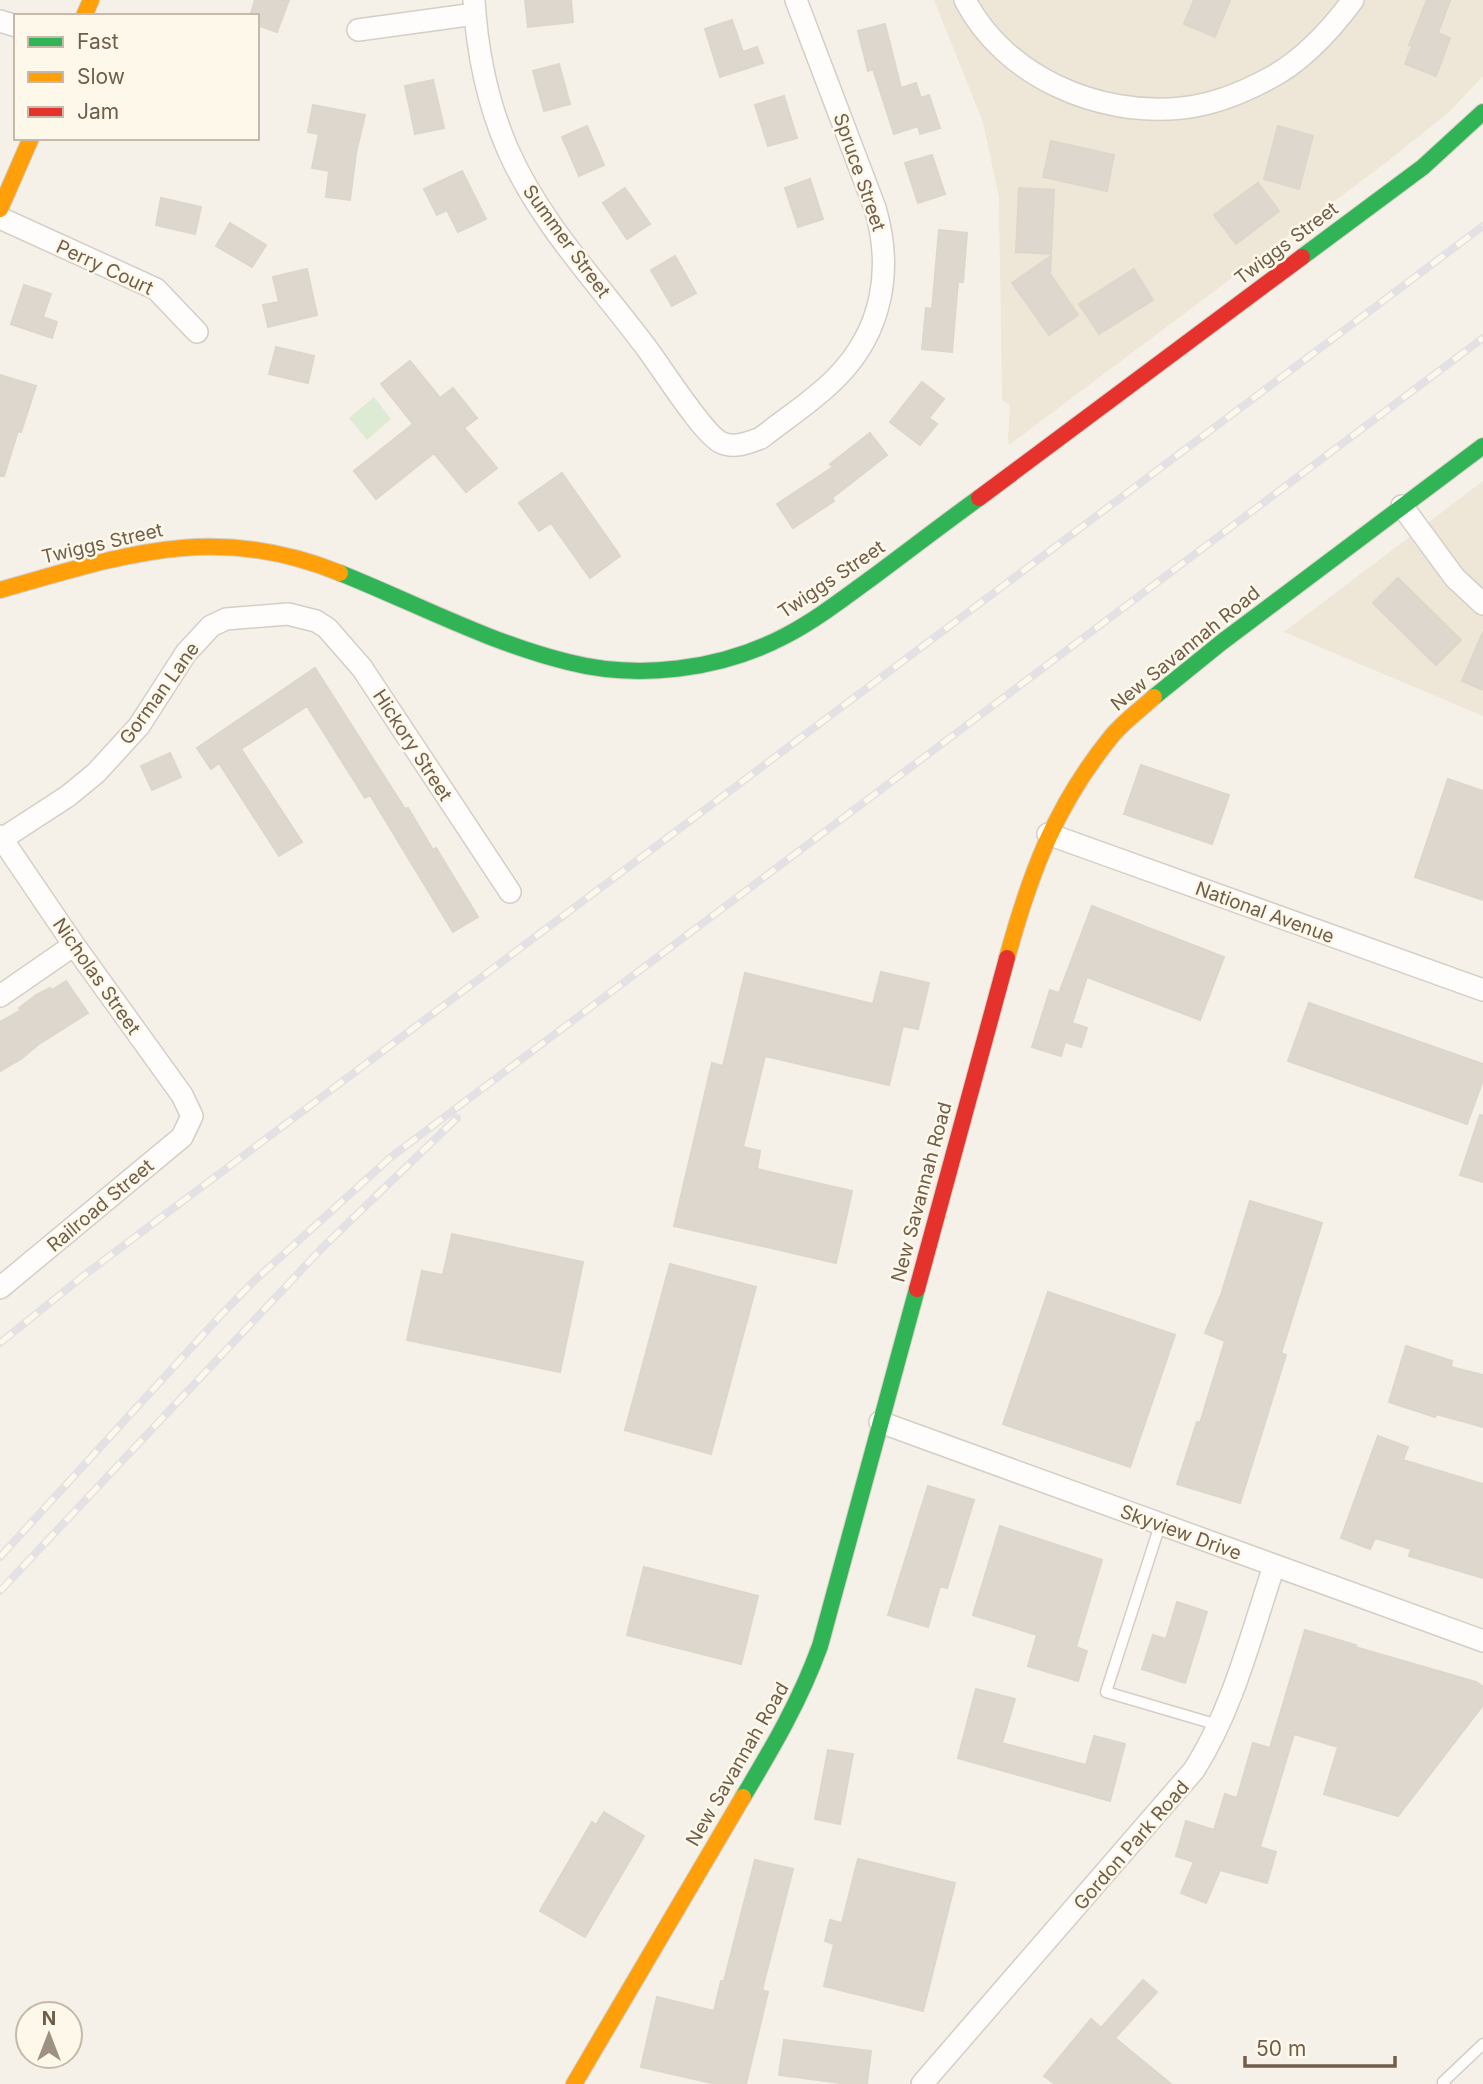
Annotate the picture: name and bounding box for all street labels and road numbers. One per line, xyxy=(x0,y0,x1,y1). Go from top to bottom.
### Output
street label: Spruce Street xyxy=(829,110,890,234)
street label: Summer Street xyxy=(518,180,615,302)
street label: Twiggs Street xyxy=(1230,197,1343,290)
street label: Perry Court xyxy=(53,235,157,300)
street label: Twiggs Street xyxy=(39,518,165,569)
street label: Twiggs Street xyxy=(774,535,889,623)
street label: New Savannah Road xyxy=(1106,581,1265,716)
street label: Gorman Lane xyxy=(115,638,204,749)
street label: Hickory Street xyxy=(368,685,457,805)
street label: National Avenue xyxy=(1192,877,1337,948)
street label: Nicholas Street xyxy=(48,914,145,1039)
street label: New Savannah Road xyxy=(886,1100,957,1285)
street label: Railroad Street xyxy=(42,1154,158,1257)
street label: Skyview Drive xyxy=(1117,1500,1245,1565)
street label: New Savannah Road xyxy=(681,1678,794,1850)
street label: Gordon Park Road xyxy=(1069,1776,1194,1915)

